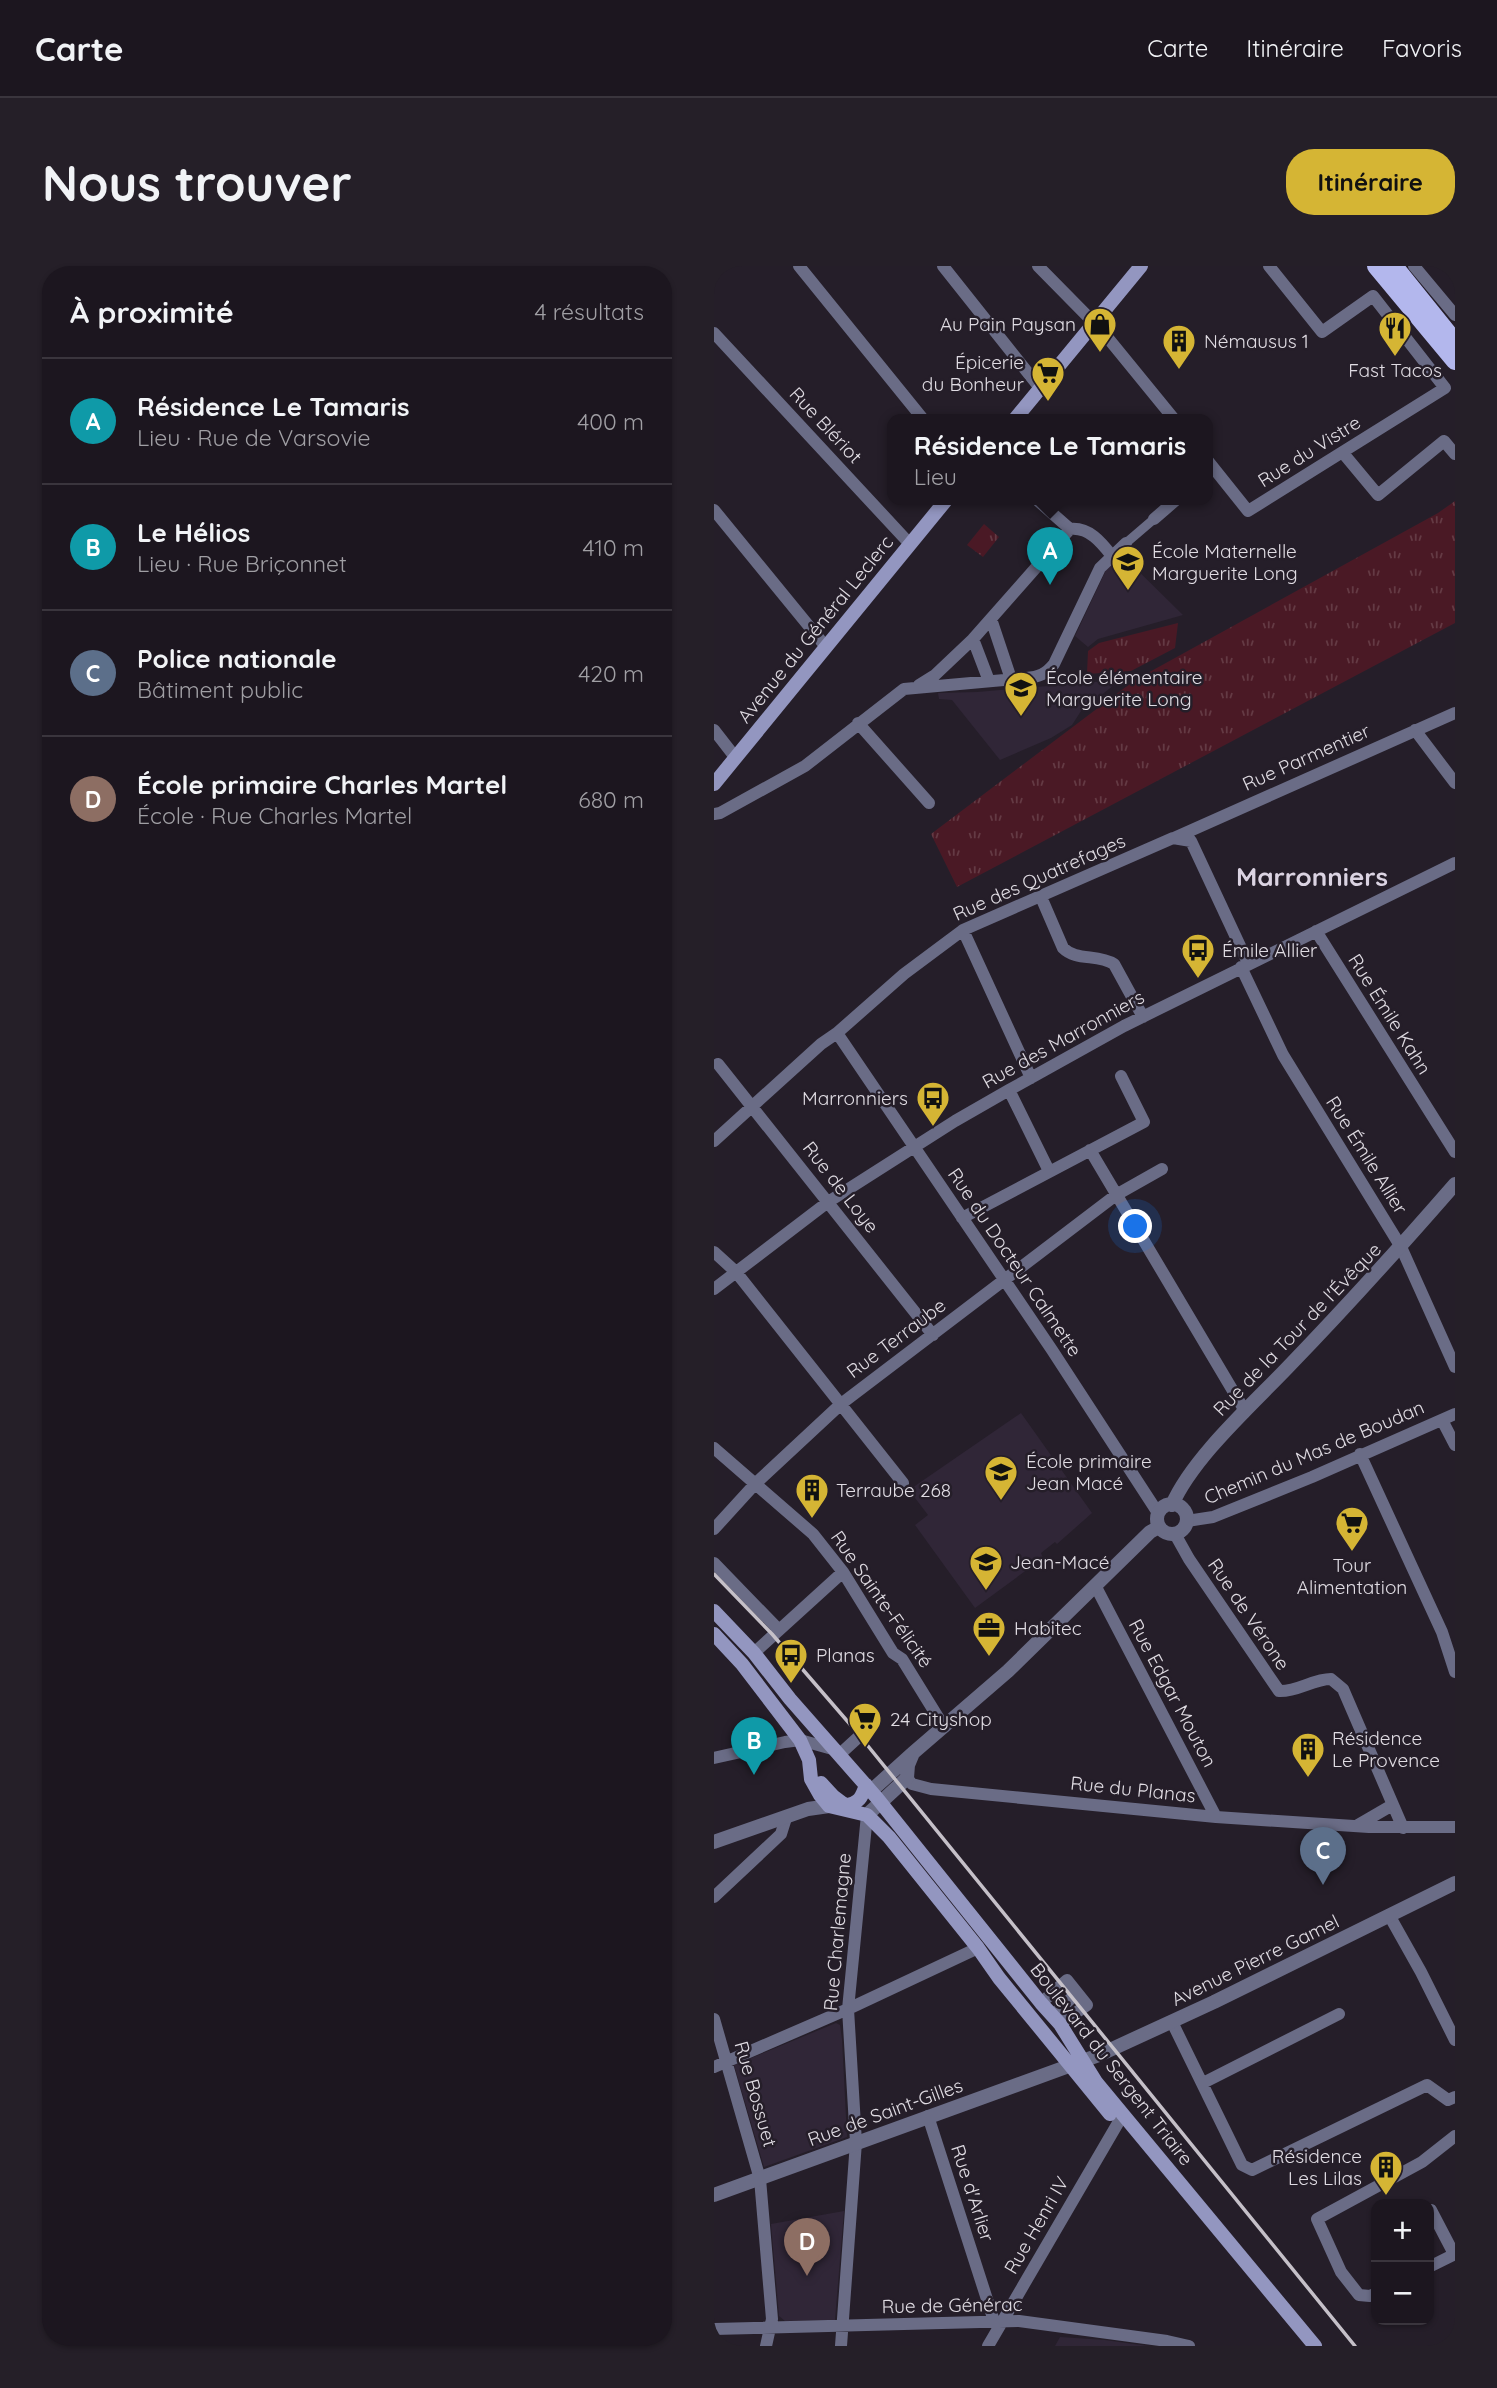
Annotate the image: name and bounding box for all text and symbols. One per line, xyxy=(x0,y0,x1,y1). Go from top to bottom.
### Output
text: Carte xyxy=(35,28,124,69)
text: Carte xyxy=(1147,33,1208,63)
text: Itinéraire xyxy=(1246,33,1344,63)
text: Favoris xyxy=(1382,33,1462,63)
button: Itinéraire xyxy=(1286,149,1455,215)
text: Nous trouver xyxy=(42,152,352,213)
text: À proximité xyxy=(70,293,234,331)
text: 4 résultats xyxy=(534,297,644,326)
shop icon: Au Pain Paysan xyxy=(1081,305,1119,354)
restaurant icon: Fast Tacos xyxy=(1376,309,1414,358)
place label: Au Pain Paysan xyxy=(940,312,1076,336)
building icon: Némausus 1 xyxy=(1160,322,1198,371)
place label: Némausus 1 xyxy=(1204,329,1309,353)
place label: Épicerie du Bonheur xyxy=(922,350,1025,396)
supermarket icon: Épicerie du Bonheur xyxy=(1029,354,1067,403)
place label: Fast Tacos xyxy=(1348,358,1442,382)
street label: Rue Blériot xyxy=(785,382,867,468)
text: Résidence Le Tamaris xyxy=(137,390,410,423)
text: A xyxy=(86,407,100,436)
text: 400 m xyxy=(577,407,644,436)
street label: Rue du Vistre xyxy=(1253,410,1365,492)
popup xyxy=(887,414,1213,505)
text: Lieu · Rue de Varsovie xyxy=(137,423,370,452)
text: Résidence Le Tamaris xyxy=(914,429,1186,462)
text: Lieu xyxy=(914,462,957,491)
text: Le Hélios xyxy=(137,516,250,549)
pin: A xyxy=(1027,527,1073,585)
street label: Avenue du Général Leclerc xyxy=(732,530,898,728)
text: B xyxy=(85,533,101,562)
text: 410 m xyxy=(583,533,644,562)
place label: École Maternelle Marguerite Long xyxy=(1152,539,1298,585)
school or university icon: École Maternelle Marguerite Long xyxy=(1109,543,1147,592)
text: Lieu · Rue Briçonnet xyxy=(137,549,347,578)
text: Police nationale xyxy=(137,642,337,675)
text: C xyxy=(86,659,100,688)
text: 420 m xyxy=(578,659,644,688)
place label: École élémentaire Marguerite Long xyxy=(1046,665,1203,711)
school or university icon: École élémentaire Marguerite Long xyxy=(1002,669,1040,718)
text: Bâtiment public xyxy=(137,675,303,704)
street label: Rue Parmentier xyxy=(1239,718,1374,796)
text: École primaire Charles Martel xyxy=(137,768,507,801)
text: D xyxy=(85,785,101,814)
text: 680 m xyxy=(578,785,644,814)
text: École · Rue Charles Martel xyxy=(137,801,412,830)
street label: Rue des Quatrefages xyxy=(949,828,1129,926)
district label: Marronniers xyxy=(1236,860,1388,893)
bus stop icon: Émile Allier xyxy=(1179,931,1217,980)
place label: Émile Allier xyxy=(1222,938,1318,962)
street label: Rue Émile Kahn xyxy=(1343,949,1437,1079)
street label: Rue des Marronniers xyxy=(978,984,1148,1093)
bus stop icon: Marronniers xyxy=(914,1079,952,1128)
place label: Marronniers xyxy=(802,1086,908,1110)
street label: Rue Émile Allier xyxy=(1321,1092,1413,1219)
street label: Rue de Loye xyxy=(798,1136,884,1238)
street label: Rue du Docteur Calmette xyxy=(943,1163,1087,1361)
your location xyxy=(1118,1209,1152,1243)
street label: Rue de la Tour de l'Évêque xyxy=(1208,1237,1386,1421)
street label: Rue Terraube xyxy=(842,1293,950,1383)
street label: Chemin du Mas de Boudan xyxy=(1200,1395,1428,1509)
place label: École primaire Jean Macé xyxy=(1026,1449,1152,1495)
school or university icon: École primaire Jean Macé xyxy=(982,1453,1020,1502)
building icon: Terraube 268 xyxy=(793,1471,831,1520)
place label: Terraube 268 xyxy=(836,1478,951,1502)
supermarket icon: Tour Alimentation xyxy=(1333,1504,1371,1553)
street label: Rue Sainte-Félicité xyxy=(826,1526,938,1672)
school or university icon: Jean-Macé xyxy=(967,1543,1005,1592)
place label: Jean-Macé xyxy=(1010,1550,1109,1574)
place label: Tour Alimentation xyxy=(1297,1553,1407,1599)
street label: Rue de Vérone xyxy=(1203,1554,1295,1674)
office icon: Habitec xyxy=(970,1609,1008,1658)
street label: Rue Edgar Mouton xyxy=(1124,1615,1222,1771)
place label: Habitec xyxy=(1014,1616,1082,1640)
bus stop icon: Planas xyxy=(772,1636,810,1685)
place label: Planas xyxy=(816,1643,875,1667)
supermarket icon: 24 Cityshop xyxy=(846,1700,884,1749)
place label: 24 Cityshop xyxy=(890,1707,992,1731)
pin: B xyxy=(731,1717,777,1775)
place label: Résidence Le Provence xyxy=(1332,1726,1440,1772)
building icon: Résidence Le Provence xyxy=(1289,1730,1327,1779)
street label: Rue du Planas xyxy=(1069,1770,1197,1808)
pin: C xyxy=(1300,1827,1346,1885)
street label: Rue Charlemagne xyxy=(818,1852,856,2012)
street label: Avenue Pierre Gamel xyxy=(1167,1909,1343,2011)
street label: Boulevard du Sergent Triaire xyxy=(1025,1958,1199,2170)
street label: Rue Bossuet xyxy=(729,2038,783,2150)
street label: Rue de Saint-Gilles xyxy=(804,2073,966,2151)
street label: Rue d'Arlier xyxy=(946,2141,1000,2245)
place label: Résidence Les Lilas xyxy=(1272,2144,1362,2190)
building icon: Résidence Les Lilas xyxy=(1367,2148,1405,2197)
street label: Rue Henri IV xyxy=(998,2172,1074,2278)
map controls xyxy=(1371,2199,1434,2325)
button: + xyxy=(1371,2199,1434,2262)
pin: D xyxy=(784,2218,830,2276)
button: − xyxy=(1371,2262,1434,2325)
street label: Rue de Générac xyxy=(881,2292,1023,2318)

